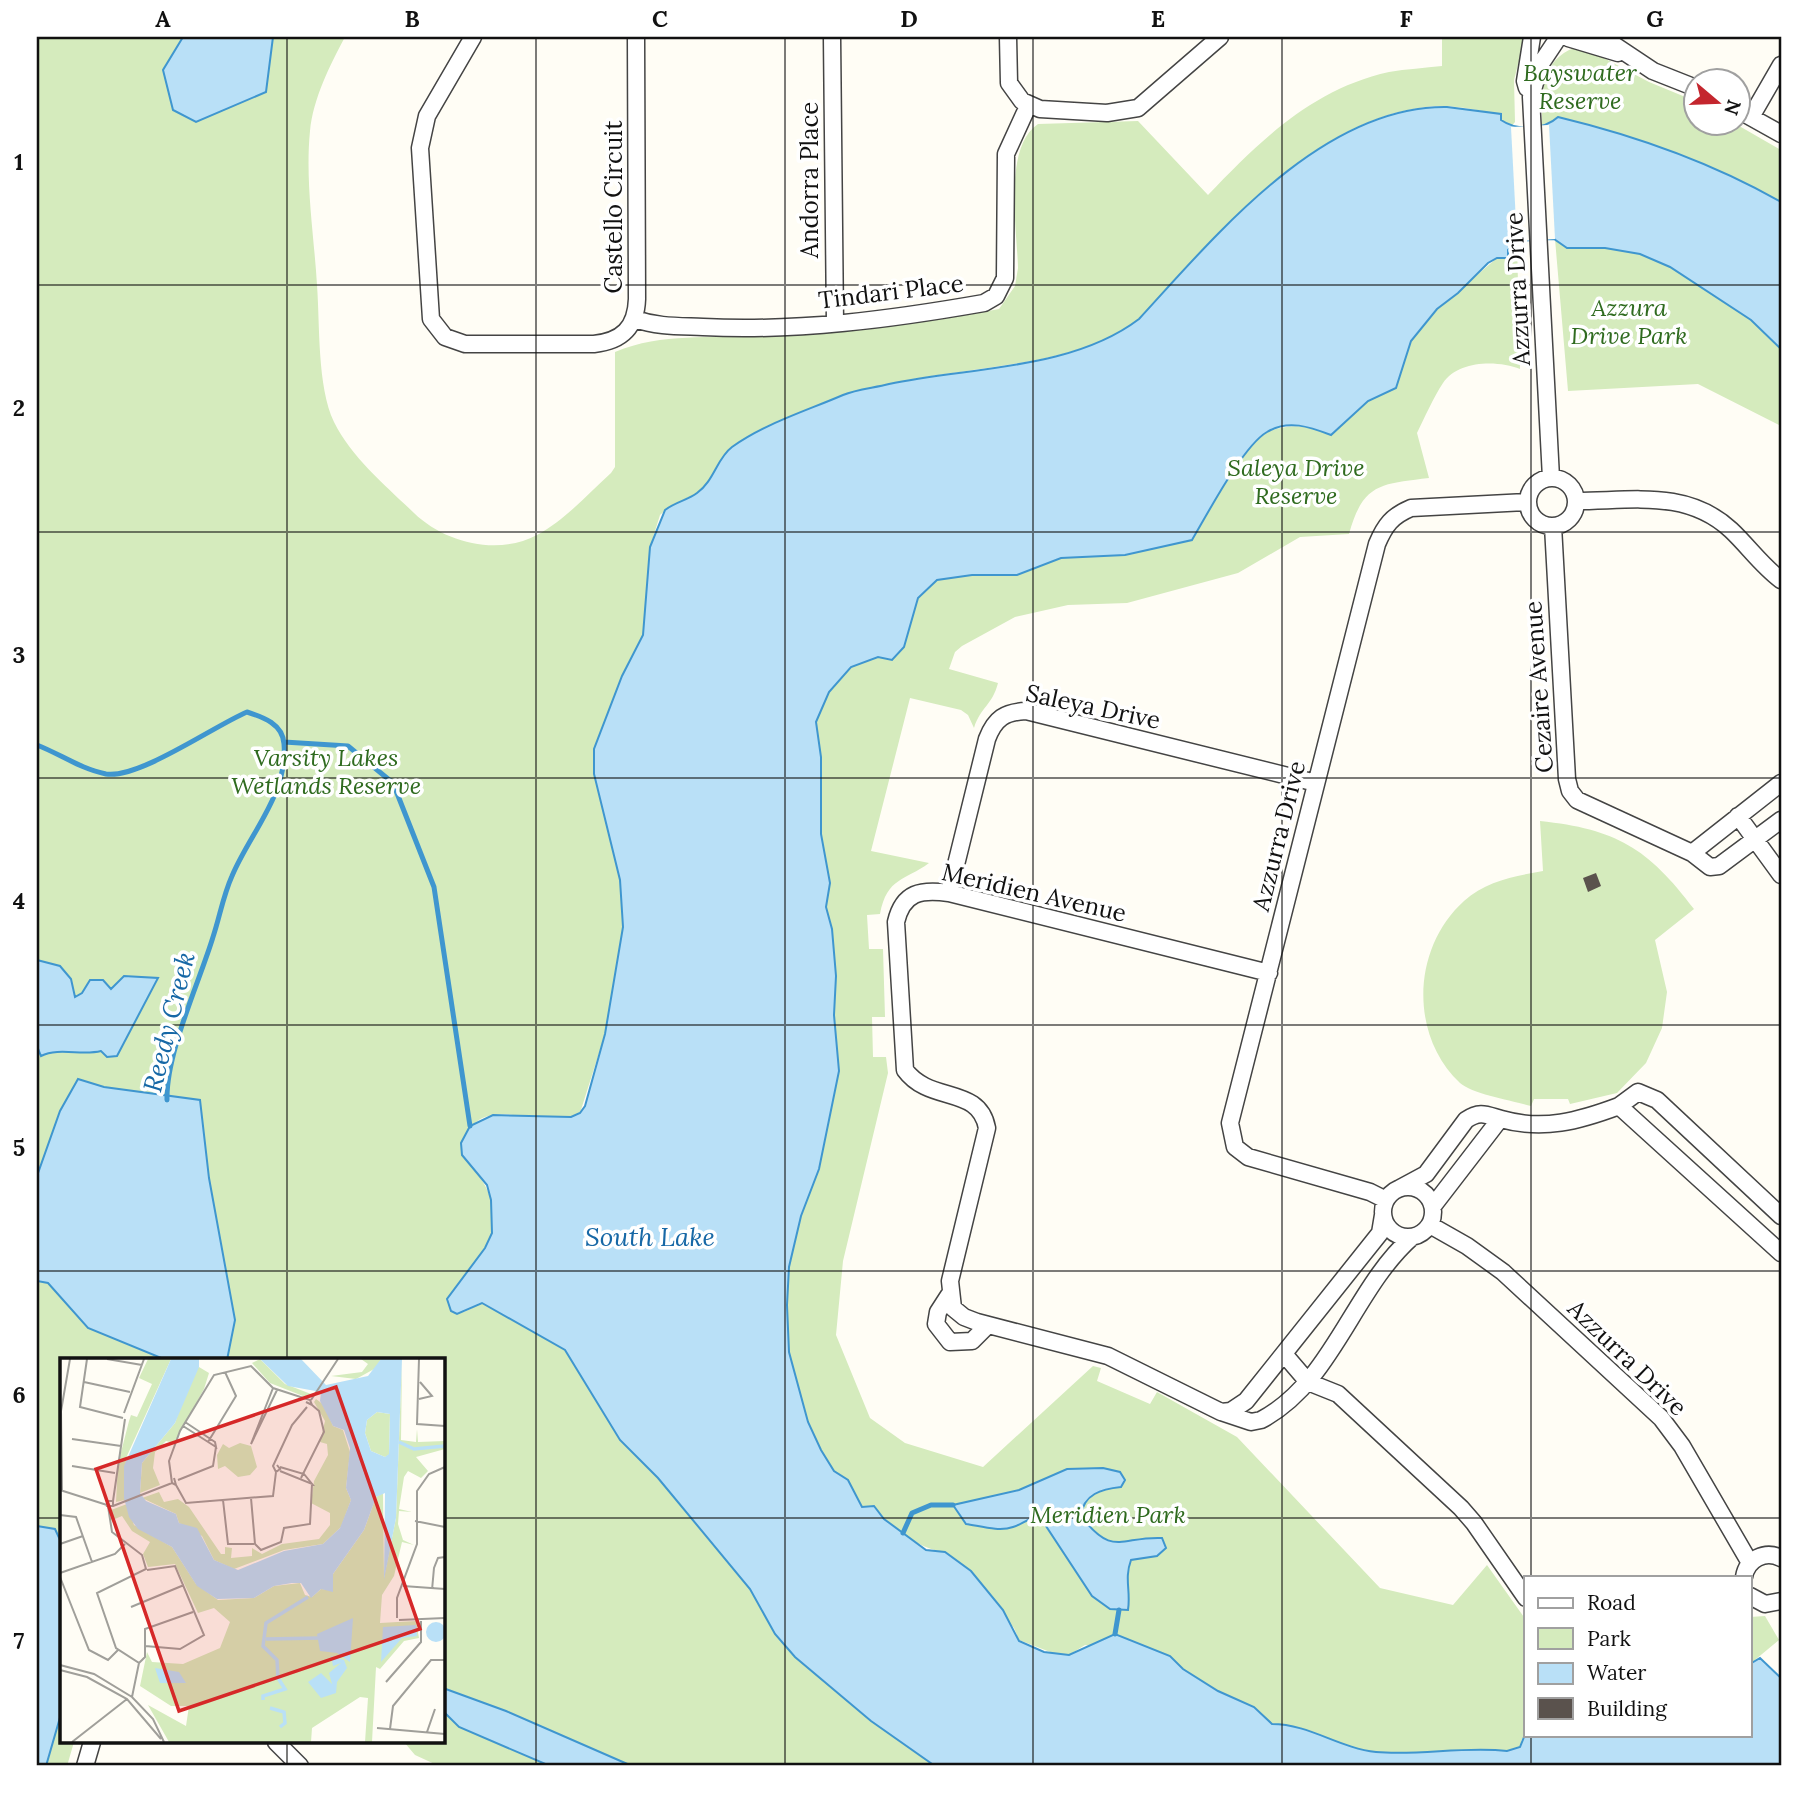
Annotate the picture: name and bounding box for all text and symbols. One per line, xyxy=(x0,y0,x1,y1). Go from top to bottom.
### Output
text: A xyxy=(155,4,171,33)
text: B xyxy=(404,4,420,33)
text: C xyxy=(652,4,668,33)
text: D xyxy=(900,4,918,33)
text: E xyxy=(1151,4,1165,33)
text: F xyxy=(1399,4,1413,33)
text: G xyxy=(1646,4,1664,33)
park label: Bayswater Reserve xyxy=(1523,57,1637,116)
north arrow xyxy=(1682,66,1752,136)
text: N xyxy=(1719,97,1747,119)
street label: Andorra Place xyxy=(794,102,825,259)
street label: Castello Circuit xyxy=(598,120,629,294)
text: 1 xyxy=(14,147,24,176)
street label: Azzurra Drive xyxy=(1498,211,1537,368)
street label: Tindari Place xyxy=(817,267,965,316)
park label: Azzura Drive Park xyxy=(1570,292,1688,351)
text: 2 xyxy=(13,393,25,422)
park label: Saleya Drive Reserve xyxy=(1227,452,1365,511)
street label: Cezaire Avenue xyxy=(1517,600,1560,774)
text: 3 xyxy=(13,640,25,669)
street label: Saleya Drive xyxy=(1023,677,1163,736)
park label: Varsity Lakes Wetlands Reserve xyxy=(231,742,421,801)
street label: Azzurra Drive xyxy=(1245,758,1312,915)
street label: Meridien Avenue xyxy=(939,856,1129,929)
text: 4 xyxy=(13,886,25,915)
water label: Reedy Creek xyxy=(135,948,202,1095)
text: 5 xyxy=(13,1133,25,1162)
water label: South Lake xyxy=(585,1220,715,1253)
street label: Azzurra Drive xyxy=(1561,1292,1693,1422)
inset map xyxy=(60,1358,444,1744)
text: 6 xyxy=(12,1380,26,1409)
park label: Meridien Park xyxy=(1030,1499,1186,1530)
legend xyxy=(1524,1576,1752,1736)
text: Road xyxy=(1587,1589,1636,1616)
text: Park xyxy=(1587,1625,1631,1652)
text: 7 xyxy=(14,1626,25,1655)
text: Water xyxy=(1587,1659,1646,1686)
text: Building xyxy=(1587,1695,1667,1722)

